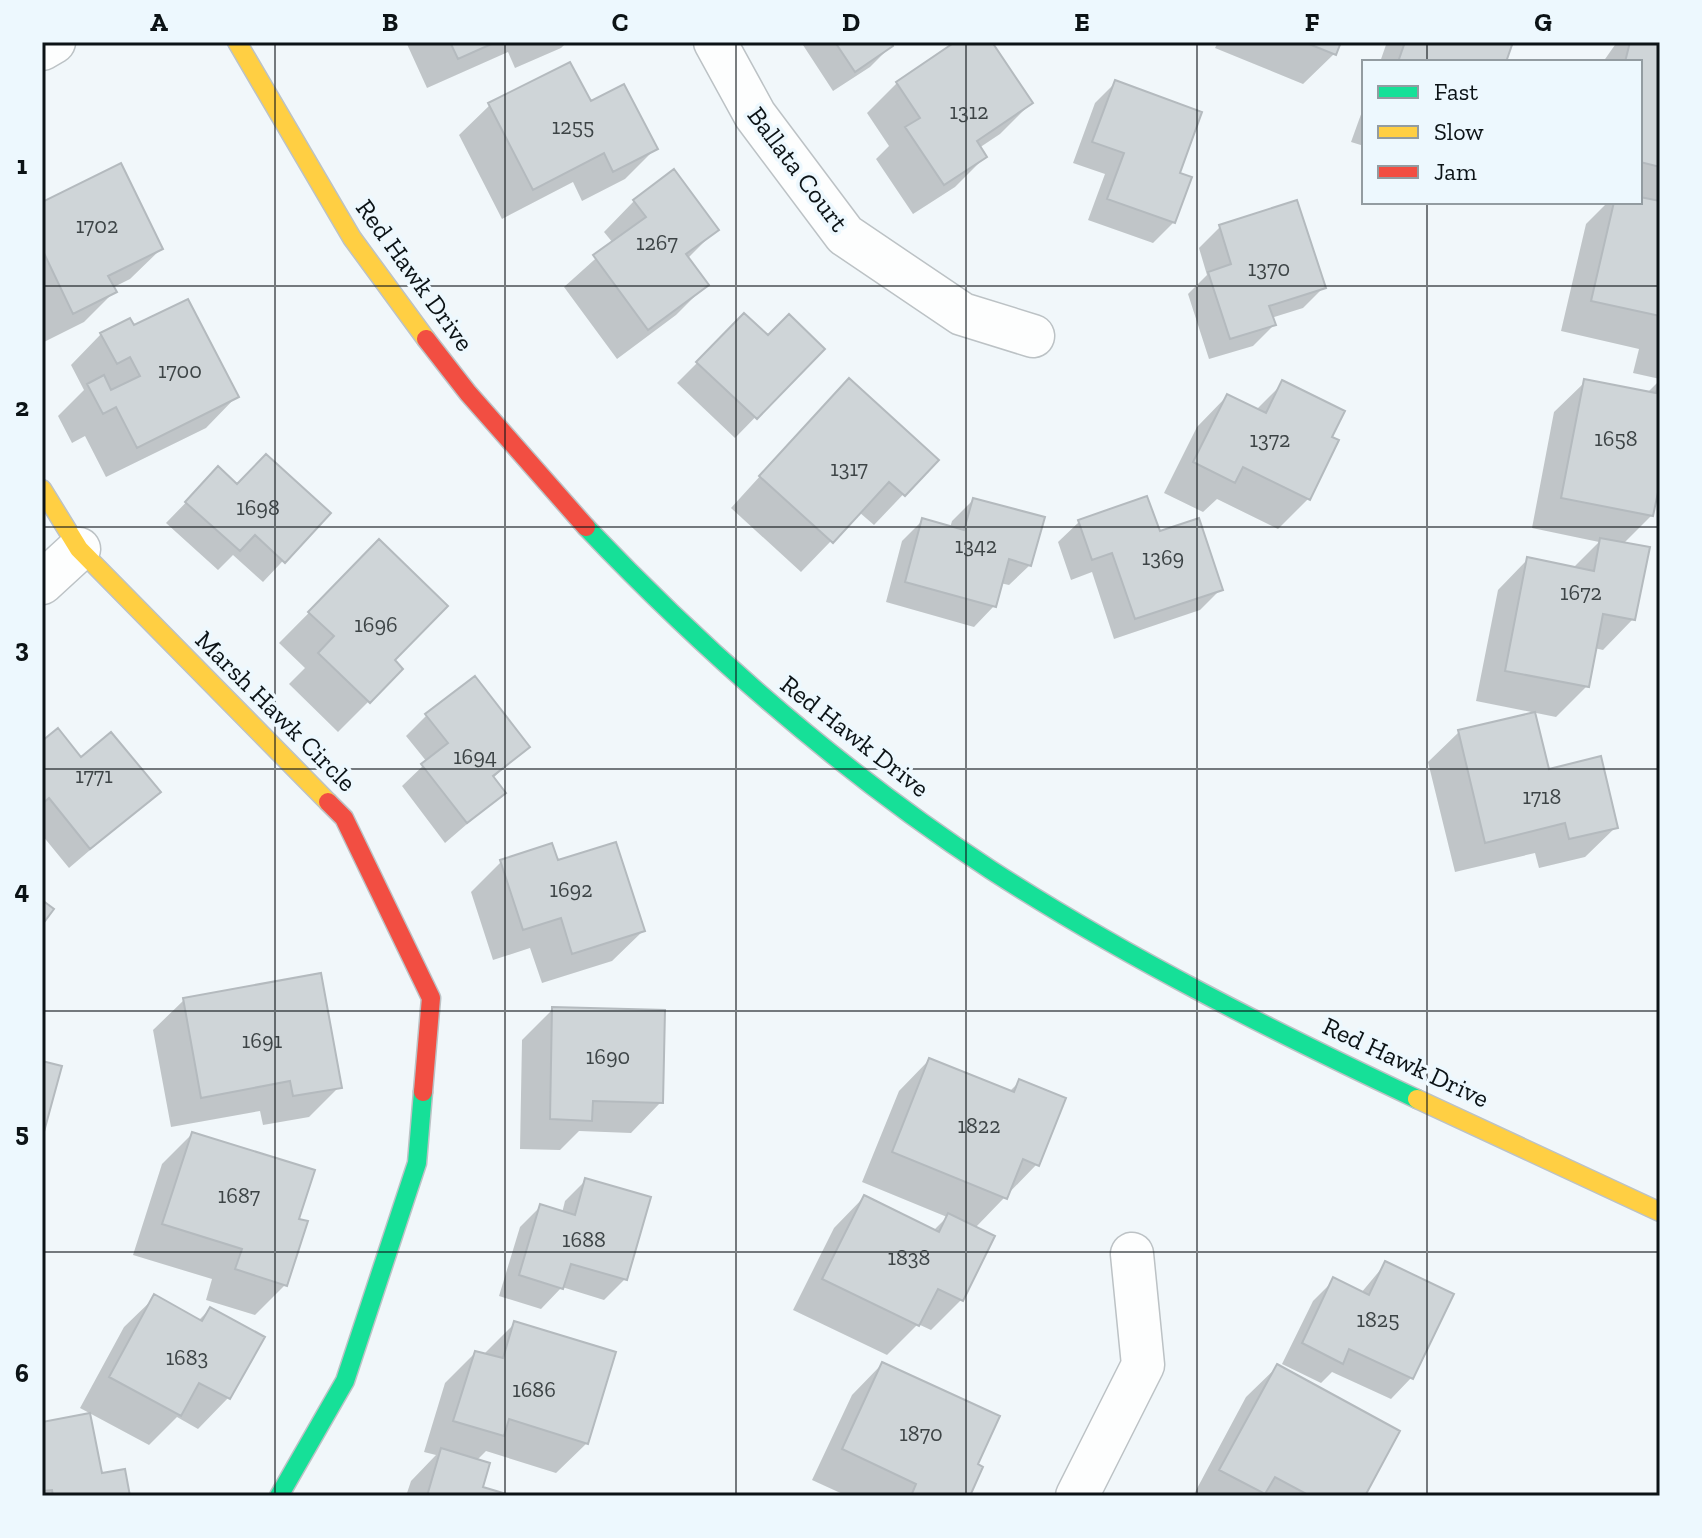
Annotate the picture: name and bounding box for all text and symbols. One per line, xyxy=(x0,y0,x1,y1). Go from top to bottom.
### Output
text: A xyxy=(150,6,168,38)
text: B xyxy=(382,6,398,38)
text: C xyxy=(612,6,628,38)
text: D xyxy=(842,6,860,38)
text: E xyxy=(1074,6,1090,38)
text: F xyxy=(1305,6,1320,38)
text: G xyxy=(1534,6,1552,38)
legend xyxy=(1362,60,1642,204)
text: Fast xyxy=(1434,77,1478,106)
house number: 1312 xyxy=(949,98,989,125)
street label: Ballata Court xyxy=(741,100,856,238)
house number: 1255 xyxy=(552,113,594,140)
text: Slow xyxy=(1434,117,1484,146)
text: 1 xyxy=(17,149,28,181)
text: Jam xyxy=(1434,157,1477,186)
street label: Red Hawk Drive xyxy=(349,193,481,357)
house number: 1702 xyxy=(76,212,118,239)
house number: 1267 xyxy=(636,229,679,256)
house number: 1370 xyxy=(1248,255,1290,282)
house number: 1700 xyxy=(158,357,202,384)
text: 2 xyxy=(15,391,29,423)
house number: 1658 xyxy=(1594,425,1638,452)
house number: 1372 xyxy=(1250,426,1290,453)
house number: 1317 xyxy=(830,455,868,482)
house number: 1698 xyxy=(236,494,280,521)
house number: 1342 xyxy=(955,532,997,559)
house number: 1369 xyxy=(1142,544,1184,571)
house number: 1672 xyxy=(1560,579,1602,606)
house number: 1696 xyxy=(354,611,398,638)
street label: Marsh Hawk Circle xyxy=(189,624,363,798)
text: 3 xyxy=(15,632,29,664)
street label: Red Hawk Drive xyxy=(774,668,936,804)
house number: 1694 xyxy=(453,743,497,770)
house number: 1771 xyxy=(75,762,113,789)
house number: 1718 xyxy=(1523,783,1561,810)
text: 4 xyxy=(15,874,30,906)
house number: 1692 xyxy=(549,876,593,903)
street label: Red Hawk Drive xyxy=(1318,1009,1494,1115)
house number: 1691 xyxy=(242,1027,283,1054)
house number: 1690 xyxy=(586,1043,630,1070)
house number: 1822 xyxy=(958,1112,1000,1139)
text: 5 xyxy=(15,1116,29,1148)
house number: 1687 xyxy=(218,1182,261,1209)
house number: 1688 xyxy=(562,1226,606,1253)
house number: 1838 xyxy=(888,1244,930,1271)
house number: 1825 xyxy=(1357,1306,1399,1333)
house number: 1683 xyxy=(166,1344,208,1371)
text: 6 xyxy=(15,1357,29,1389)
house number: 1686 xyxy=(512,1376,556,1403)
house number: 1870 xyxy=(899,1420,943,1447)

